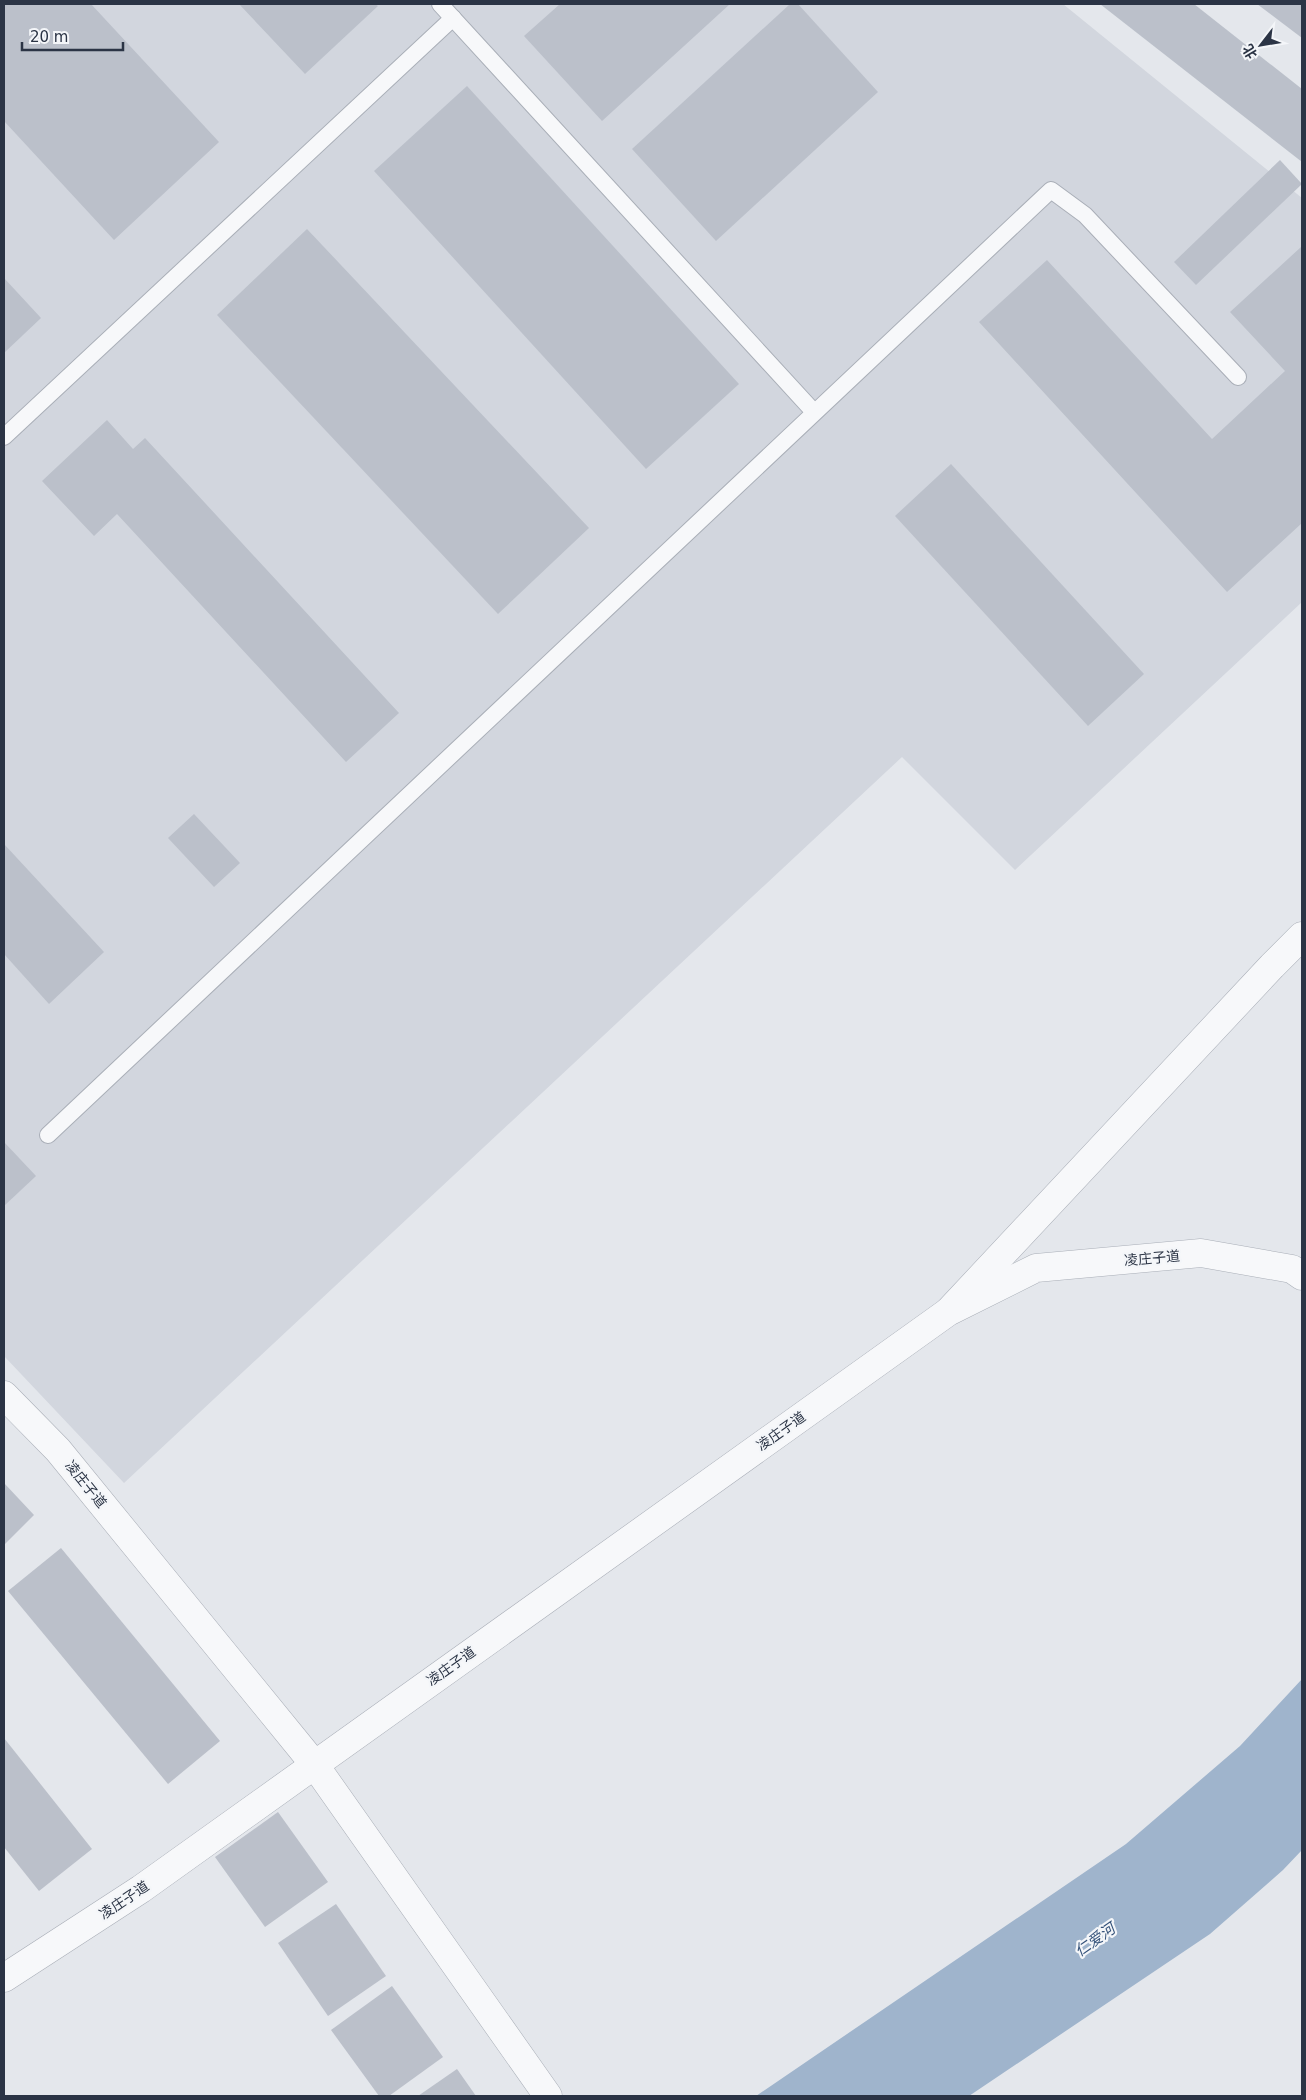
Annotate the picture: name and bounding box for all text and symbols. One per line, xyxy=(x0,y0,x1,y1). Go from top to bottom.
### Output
scale bar xyxy=(22,20,124,52)
north arrow xyxy=(1236,20,1286,70)
text: 20 m xyxy=(30,28,68,46)
text: 北 xyxy=(1239,42,1260,62)
street label: 凌庄子道 xyxy=(1123,1248,1181,1268)
street label: 凌庄子道 xyxy=(753,1408,809,1454)
street label: 凌庄子道 xyxy=(62,1457,110,1511)
street label: 凌庄子道 xyxy=(423,1643,479,1689)
street label: 凌庄子道 xyxy=(96,1878,152,1922)
water label: 仁爱河 xyxy=(1071,1918,1121,1960)

